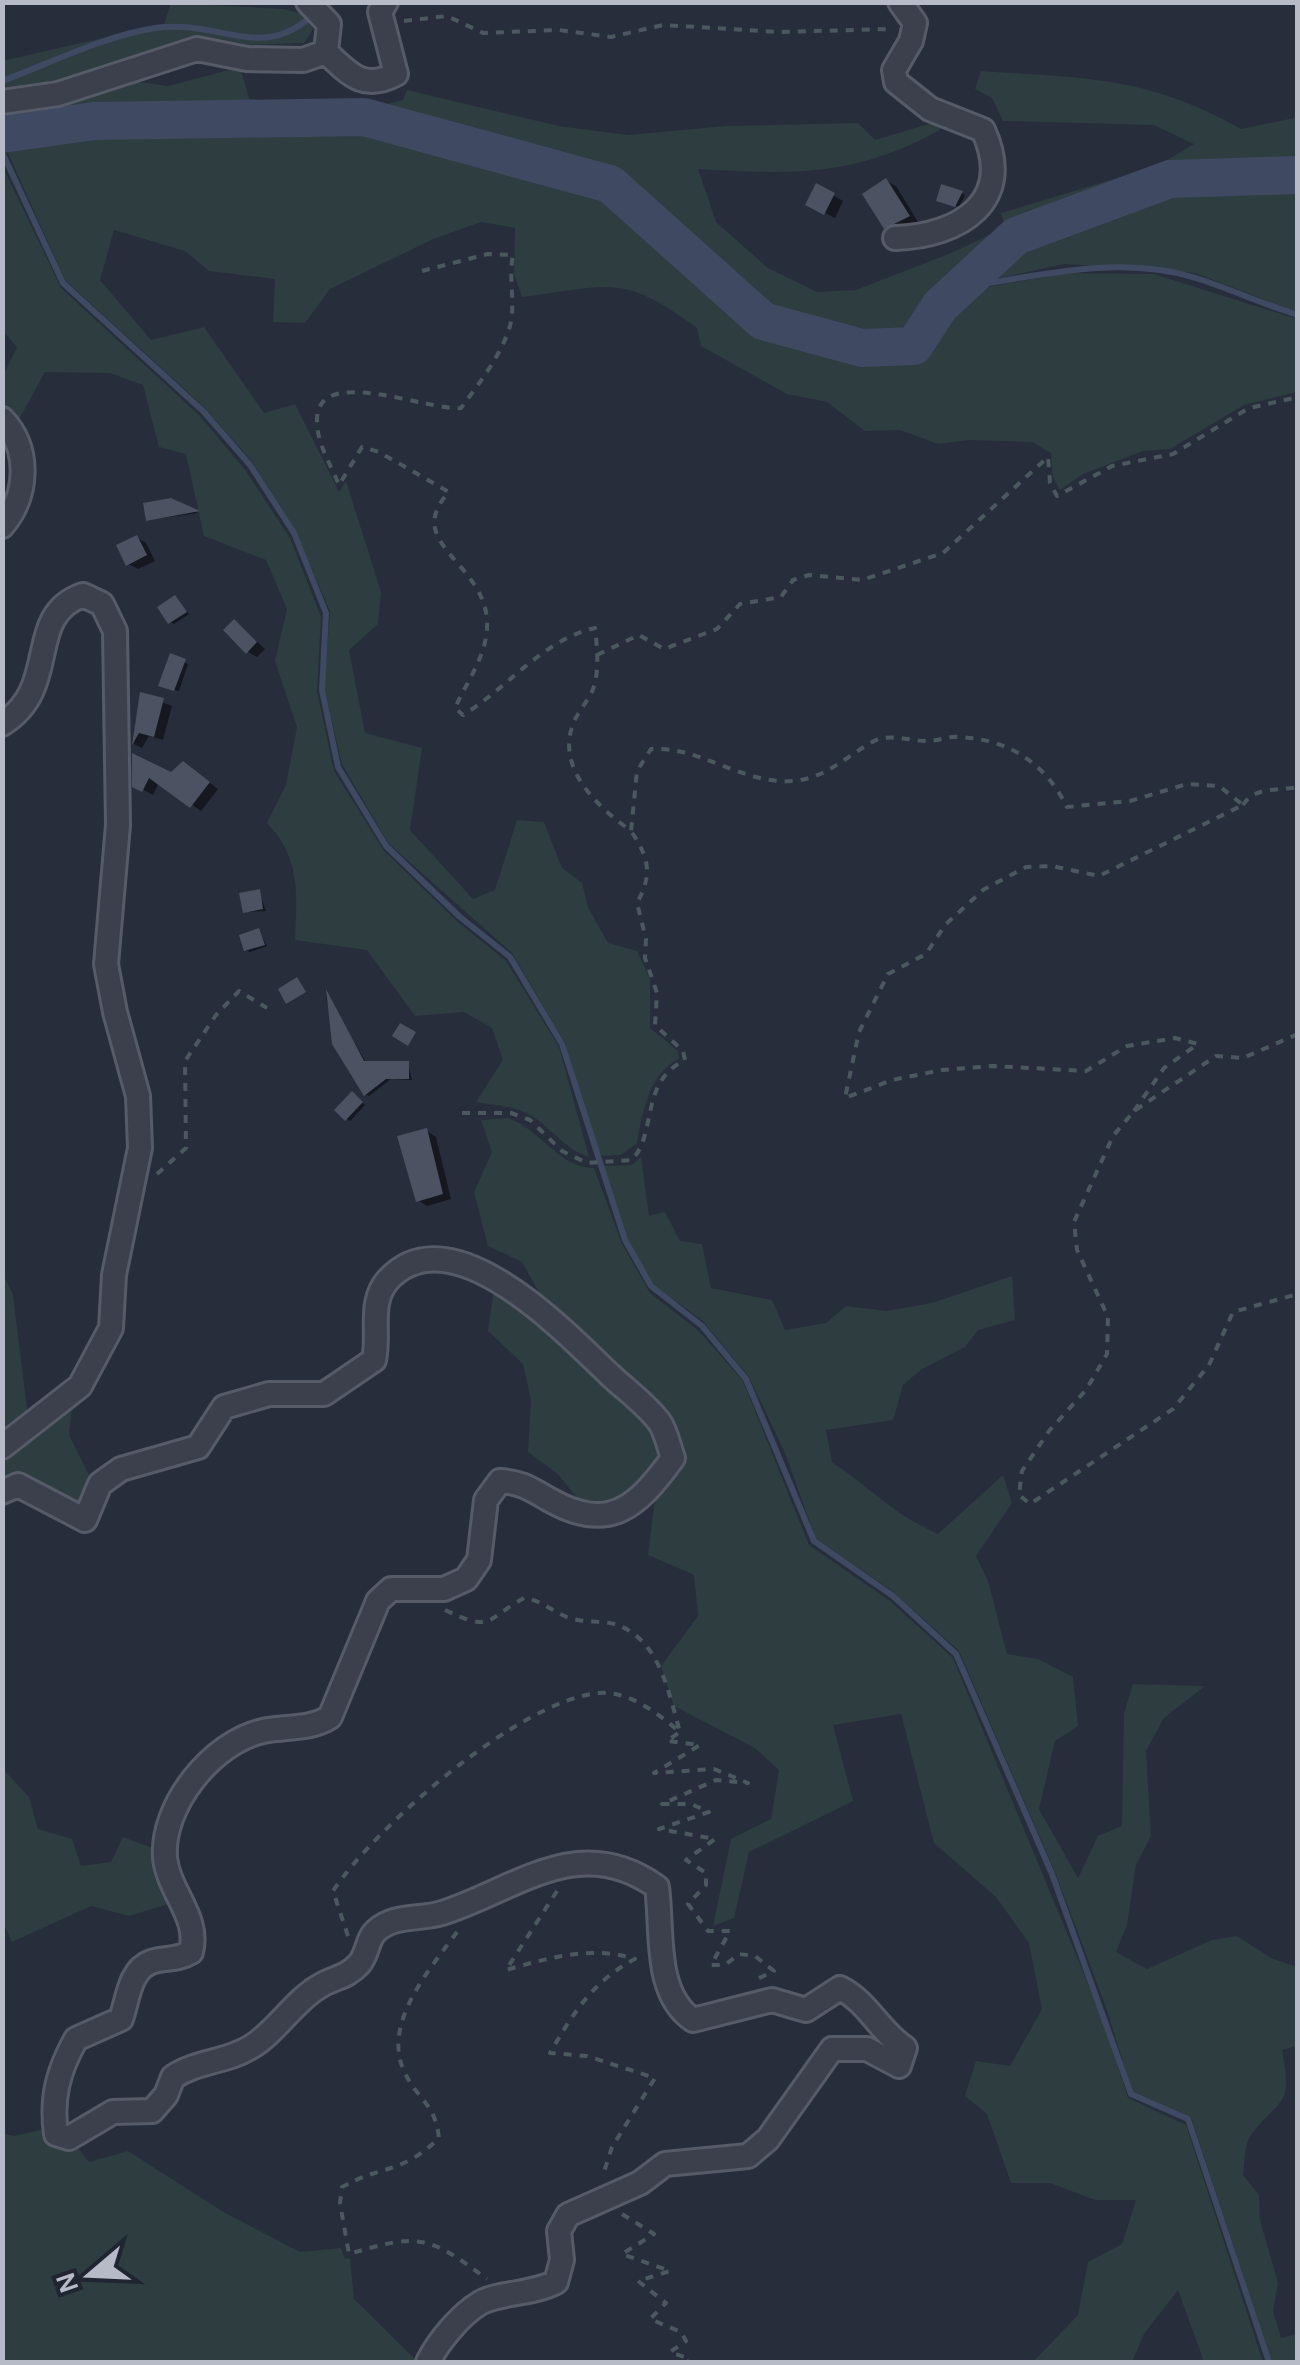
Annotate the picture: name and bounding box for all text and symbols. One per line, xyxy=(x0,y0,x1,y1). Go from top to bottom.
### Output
north arrow xyxy=(40,2225,140,2325)
text: N xyxy=(48,2268,86,2298)

